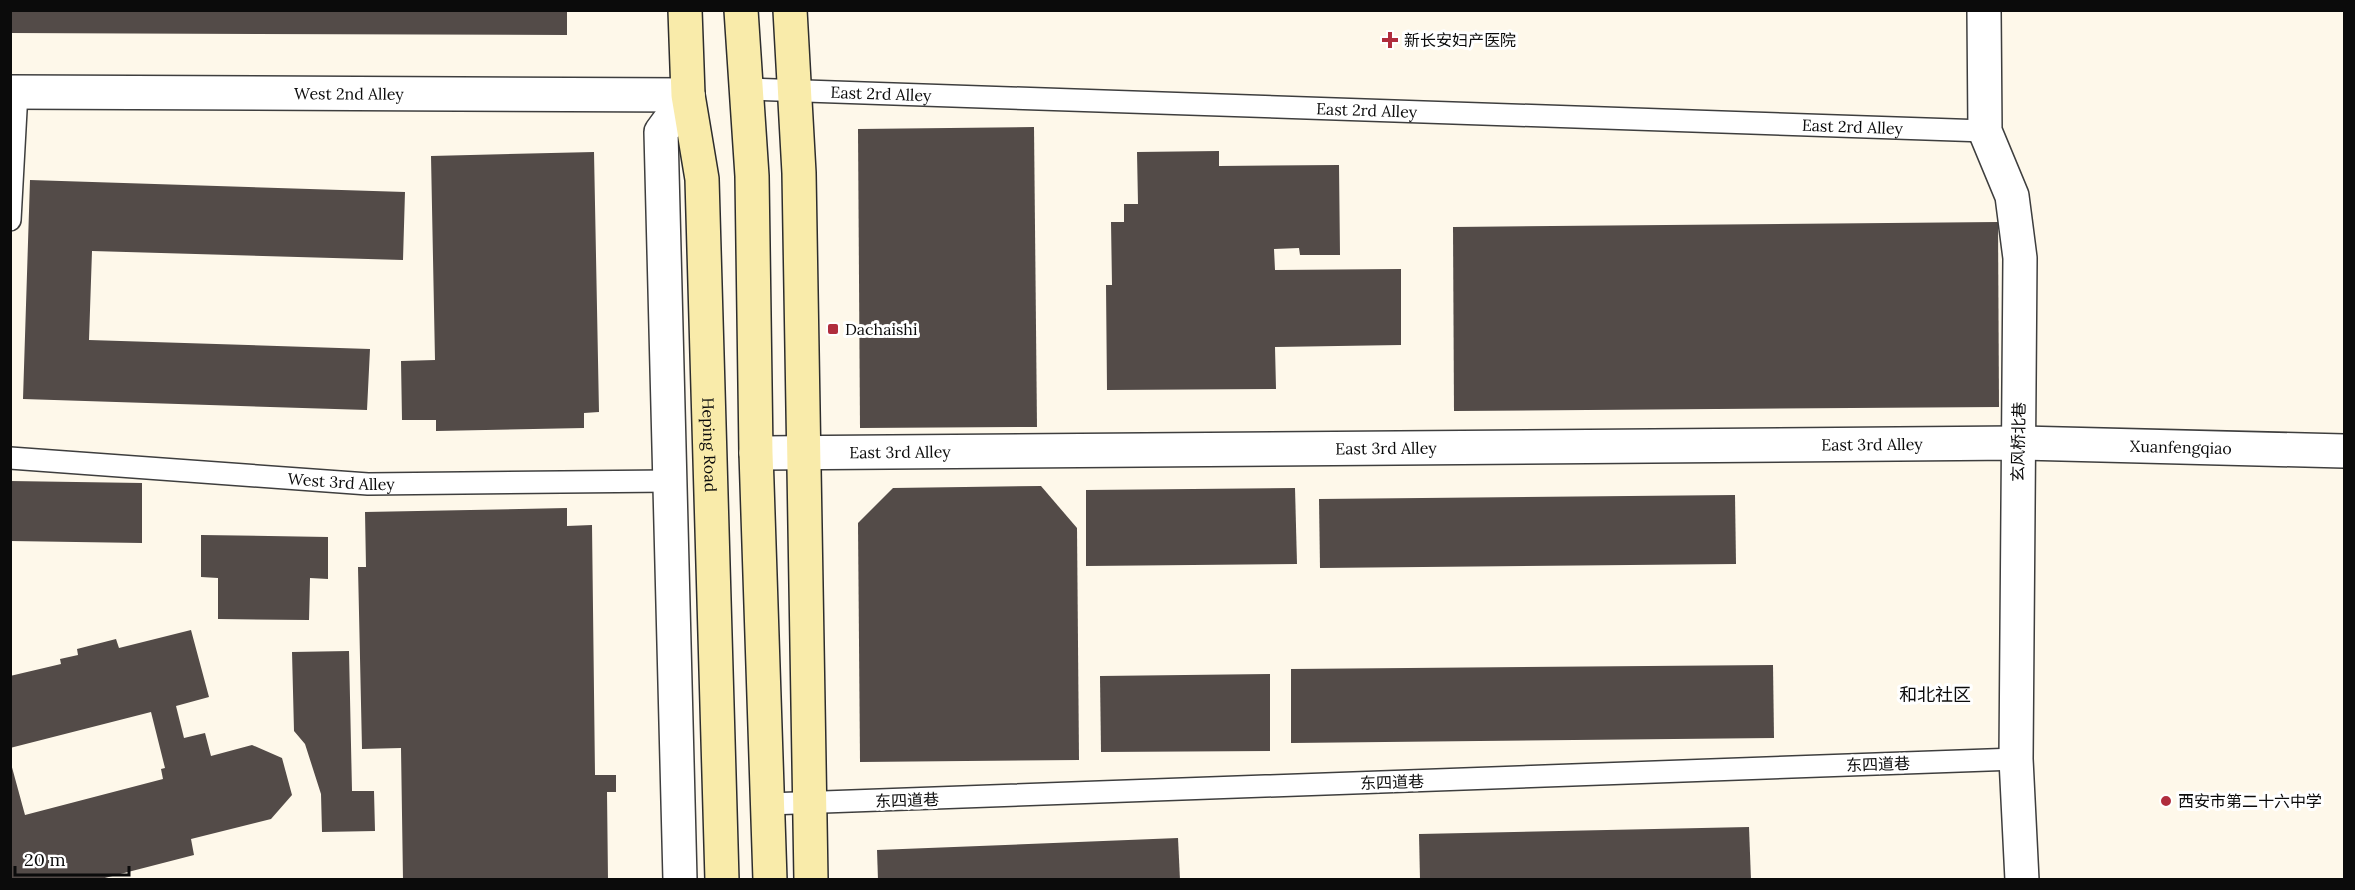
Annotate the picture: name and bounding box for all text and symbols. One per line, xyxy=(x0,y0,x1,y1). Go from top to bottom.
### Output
place label: 新长安妇产医院 xyxy=(1404,30,1516,50)
marker: 新长安妇产医院 xyxy=(1381,31,1399,49)
street label: East 2rd Alley xyxy=(830,82,932,105)
street label: West 2nd Alley xyxy=(294,83,404,104)
street label: East 2rd Alley xyxy=(1316,98,1418,122)
street label: East 2rd Alley xyxy=(1802,115,1904,138)
place label: Dachaishi xyxy=(845,319,917,339)
marker: Dachaishi xyxy=(826,322,840,336)
street label: Heping Road xyxy=(698,397,721,493)
street label: 玄风桥北巷 xyxy=(2007,402,2029,482)
street label: East 3rd Alley xyxy=(1821,434,1923,455)
street label: Xuanfengqiao xyxy=(2130,436,2232,458)
street label: East 3rd Alley xyxy=(1335,438,1437,458)
street label: East 3rd Alley xyxy=(849,441,951,462)
street label: West 3rd Alley xyxy=(287,468,395,494)
district label: 和北社区 xyxy=(1899,683,1971,706)
street label: 东四道巷 xyxy=(1846,753,1910,775)
street label: 东四道巷 xyxy=(1360,771,1424,793)
street label: 东四道巷 xyxy=(875,789,939,811)
place label: 西安市第二十六中学 xyxy=(2178,791,2322,811)
marker: 西安市第二十六中学 xyxy=(2159,794,2173,808)
scale bar xyxy=(15,839,129,877)
text: 20 m xyxy=(24,848,66,871)

